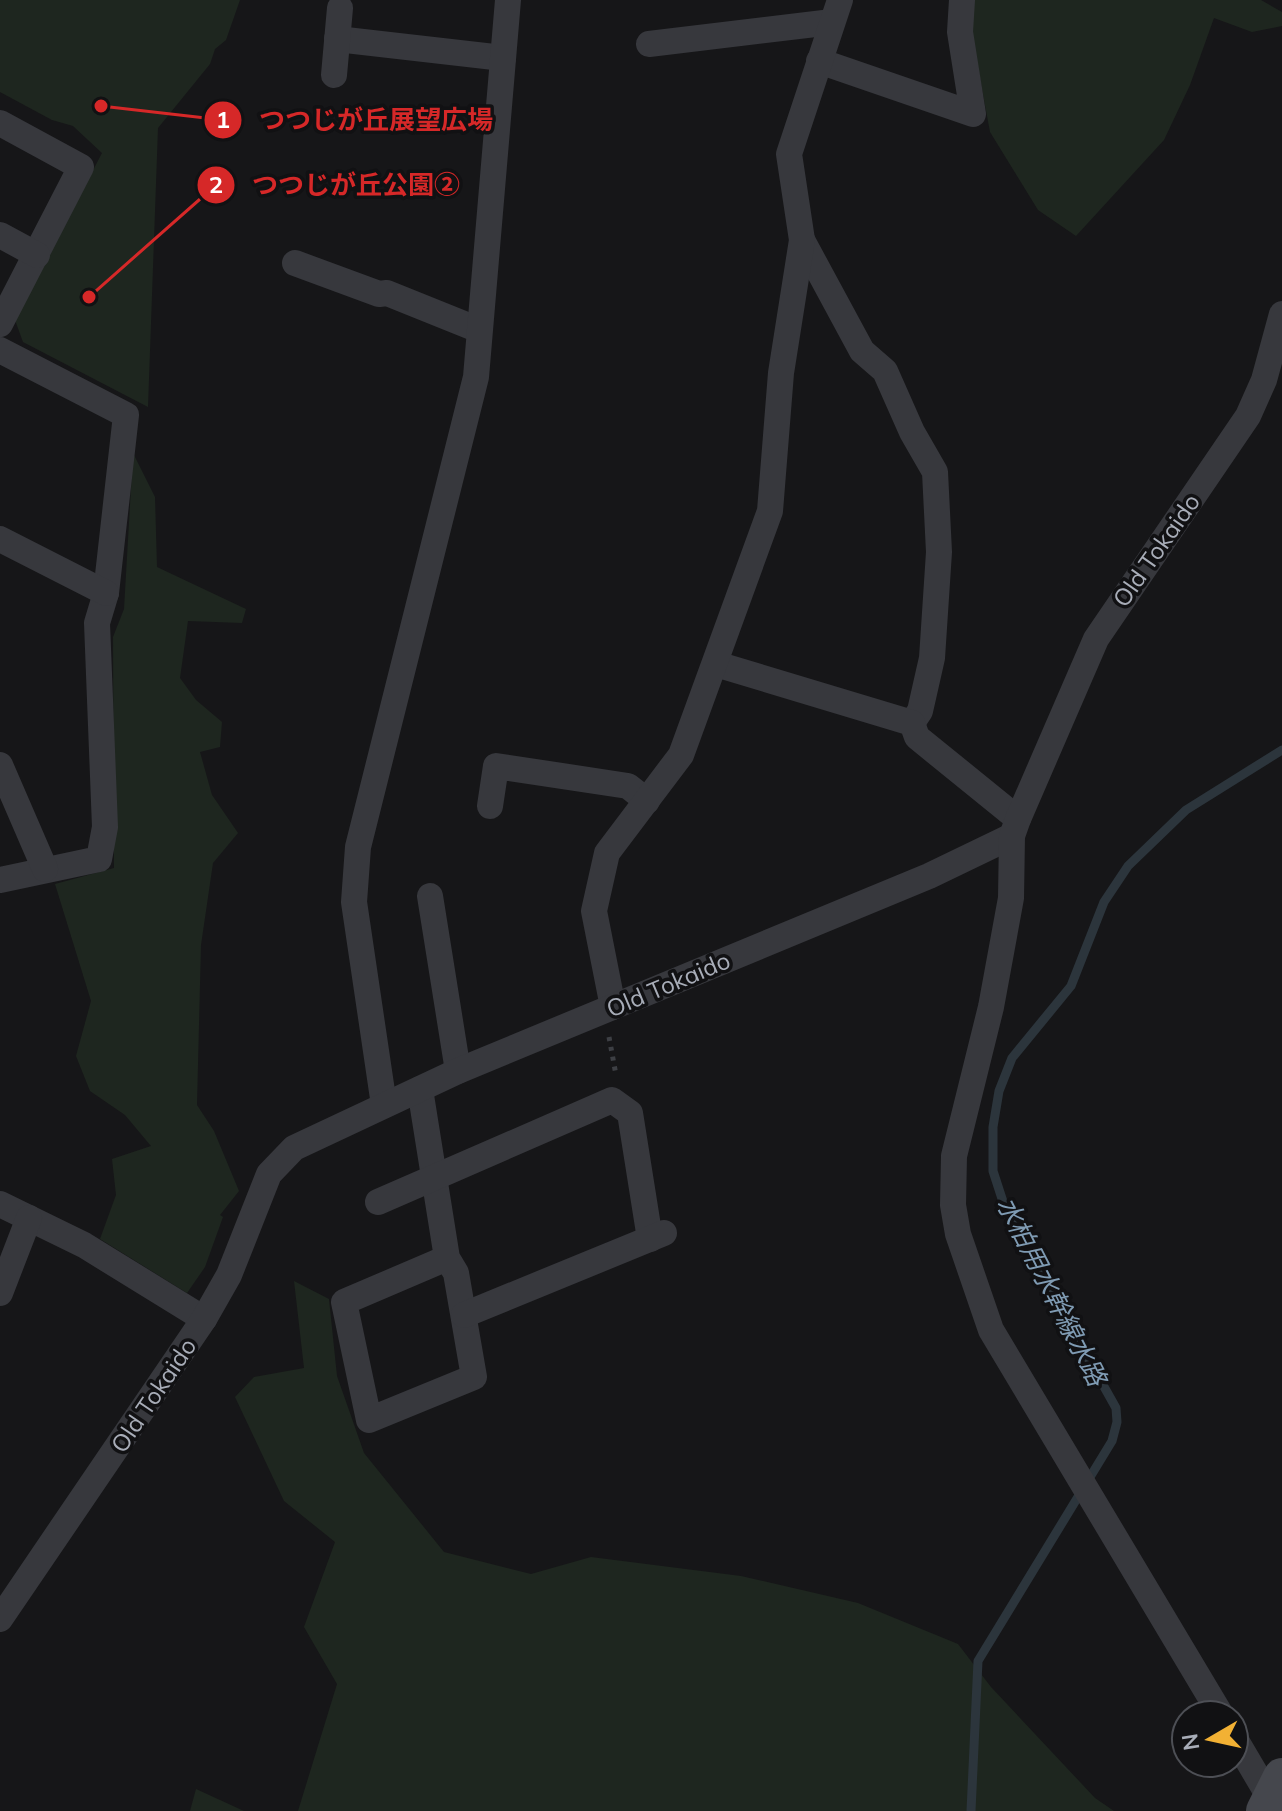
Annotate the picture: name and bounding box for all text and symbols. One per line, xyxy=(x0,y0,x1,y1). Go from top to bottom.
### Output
callout: つつじが丘展望広場 xyxy=(203,95,509,145)
text: つつじが丘展望広場 xyxy=(259,103,493,136)
text: 1 xyxy=(216,104,230,134)
callout: つつじが丘公園② xyxy=(196,160,476,210)
text: つつじが丘公園② xyxy=(252,168,460,201)
text: 2 xyxy=(209,169,223,199)
street label: Old Tokaido xyxy=(1106,487,1206,613)
street label: Old Tokaido xyxy=(602,944,734,1024)
water label: 水柏用水幹線水路 xyxy=(990,1191,1115,1393)
street label: Old Tokaido xyxy=(104,1332,202,1458)
north arrow xyxy=(1170,1699,1250,1779)
text: N xyxy=(1175,1732,1205,1753)

